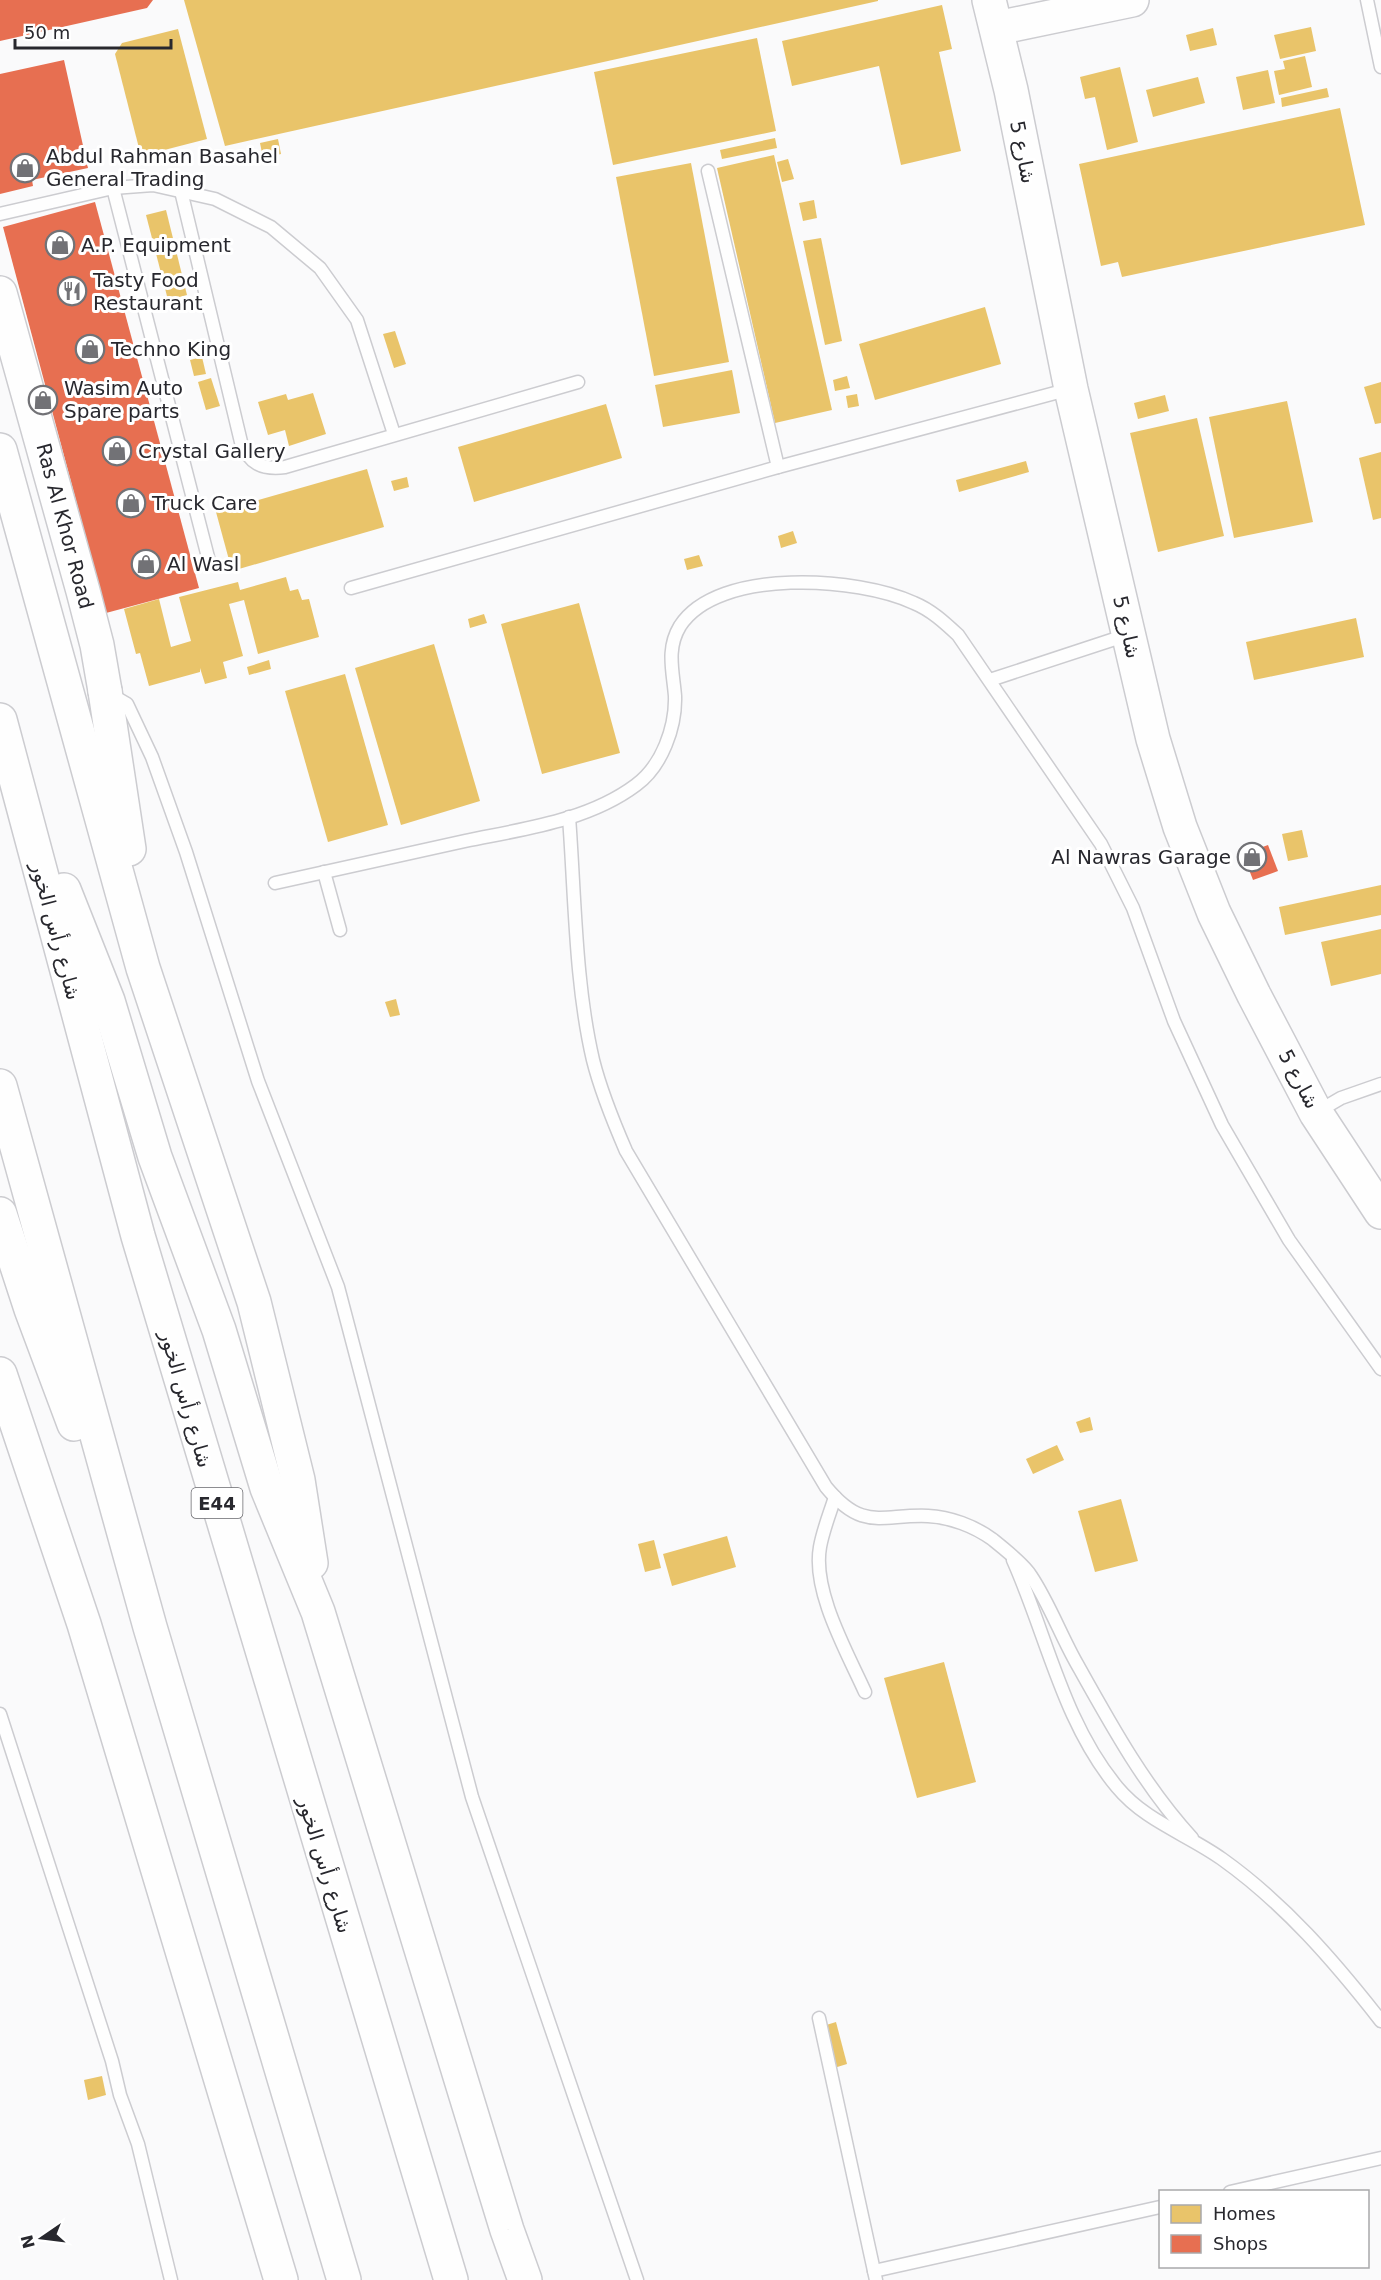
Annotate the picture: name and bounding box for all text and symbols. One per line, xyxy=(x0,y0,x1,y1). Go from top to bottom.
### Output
scale bar xyxy=(15,12,171,50)
text: 50 m xyxy=(24,22,70,43)
street label: شارع 5 xyxy=(1005,119,1041,185)
place label: Abdul Rahman Basahel General Trading xyxy=(46,144,278,191)
shop icon: Abdul Rahman Basahel General Trading xyxy=(9,152,41,184)
shop icon: A.P. Equipment xyxy=(44,229,76,261)
place label: A.P. Equipment xyxy=(81,233,231,257)
place label: Tasty Food Restaurant xyxy=(92,268,203,315)
restaurant icon: Tasty Food Restaurant xyxy=(56,275,88,307)
shop icon: Techno King xyxy=(74,333,106,365)
place label: Techno King xyxy=(110,337,231,361)
place label: Wasim Auto Spare parts xyxy=(64,376,183,423)
shop icon: Wasim Auto Spare parts xyxy=(27,384,59,416)
shop icon: Crystal Gallery xyxy=(101,435,133,467)
place label: Crystal Gallery xyxy=(138,439,286,463)
street label: Ras Al Khor Road xyxy=(31,440,99,612)
shop icon: Truck Care xyxy=(115,487,147,519)
place label: Truck Care xyxy=(151,491,257,515)
shop icon: Al Wasl xyxy=(130,548,162,580)
place label: Al Wasl xyxy=(167,552,239,576)
street label: شارع 5 xyxy=(1108,593,1146,661)
shop icon: Al Nawras Garage xyxy=(1236,841,1268,873)
place label: Al Nawras Garage xyxy=(1051,845,1231,869)
street label: شارع رأس الخور xyxy=(26,858,87,1002)
street label: شارع 5 xyxy=(1273,1045,1325,1113)
street label: شارع رأس الخور xyxy=(155,1327,218,1470)
road number: E44 xyxy=(192,1488,242,1518)
street label: شارع رأس الخور xyxy=(293,1793,358,1936)
legend xyxy=(1159,2190,1369,2268)
text: Homes xyxy=(1213,2203,1276,2224)
north arrow xyxy=(12,2208,72,2268)
text: N xyxy=(17,2233,39,2250)
text: Shops xyxy=(1213,2233,1268,2254)

